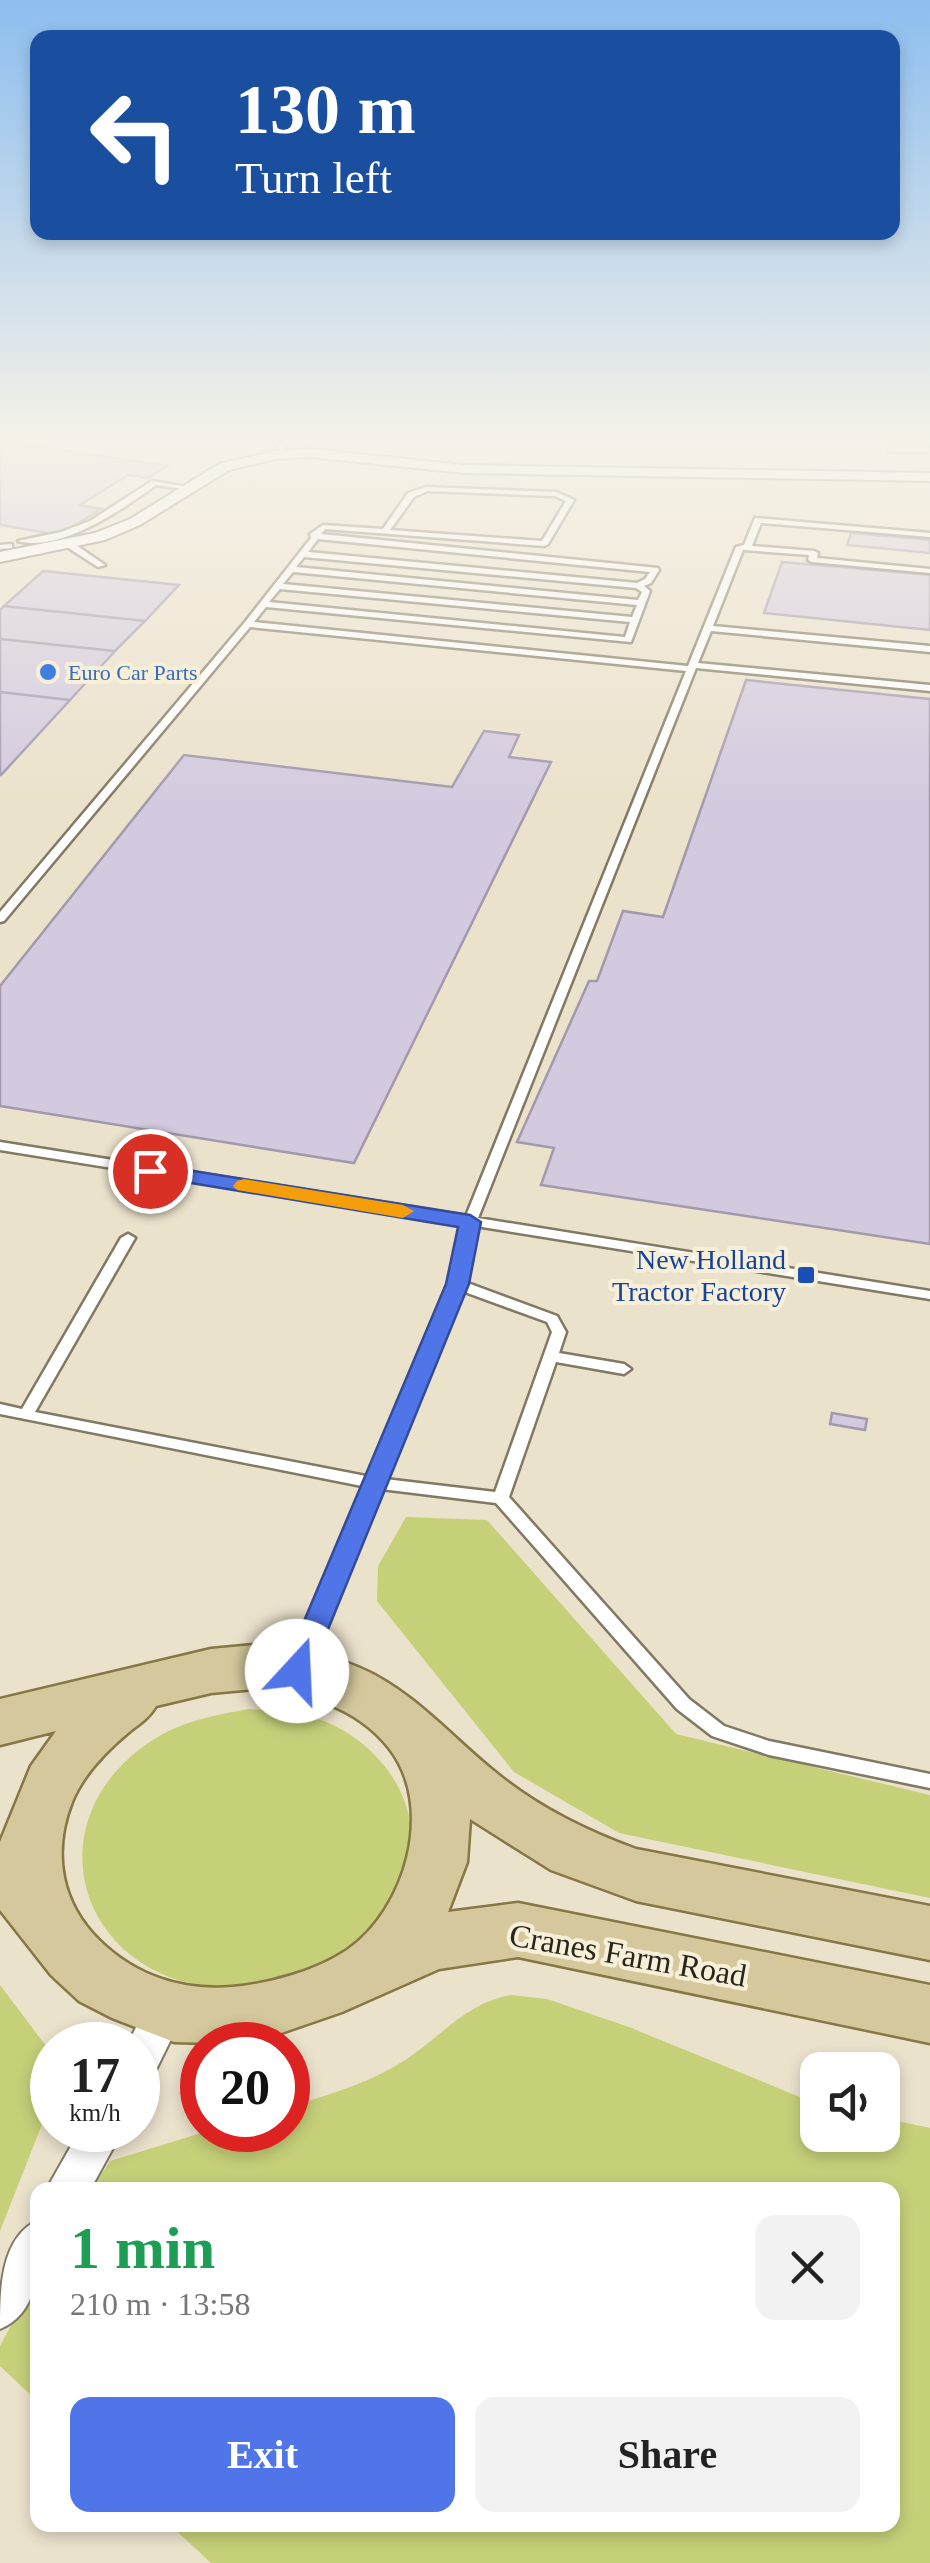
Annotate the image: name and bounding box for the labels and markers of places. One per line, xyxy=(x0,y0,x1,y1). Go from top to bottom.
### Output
place label: Euro Car Parts xyxy=(68,660,198,685)
marker: Euro Car Parts xyxy=(37,661,59,683)
pin xyxy=(108,1129,193,1214)
place label: New Holland Tractor Factory xyxy=(612,1244,786,1307)
marker: New Holland Tractor Factory xyxy=(795,1264,817,1286)

